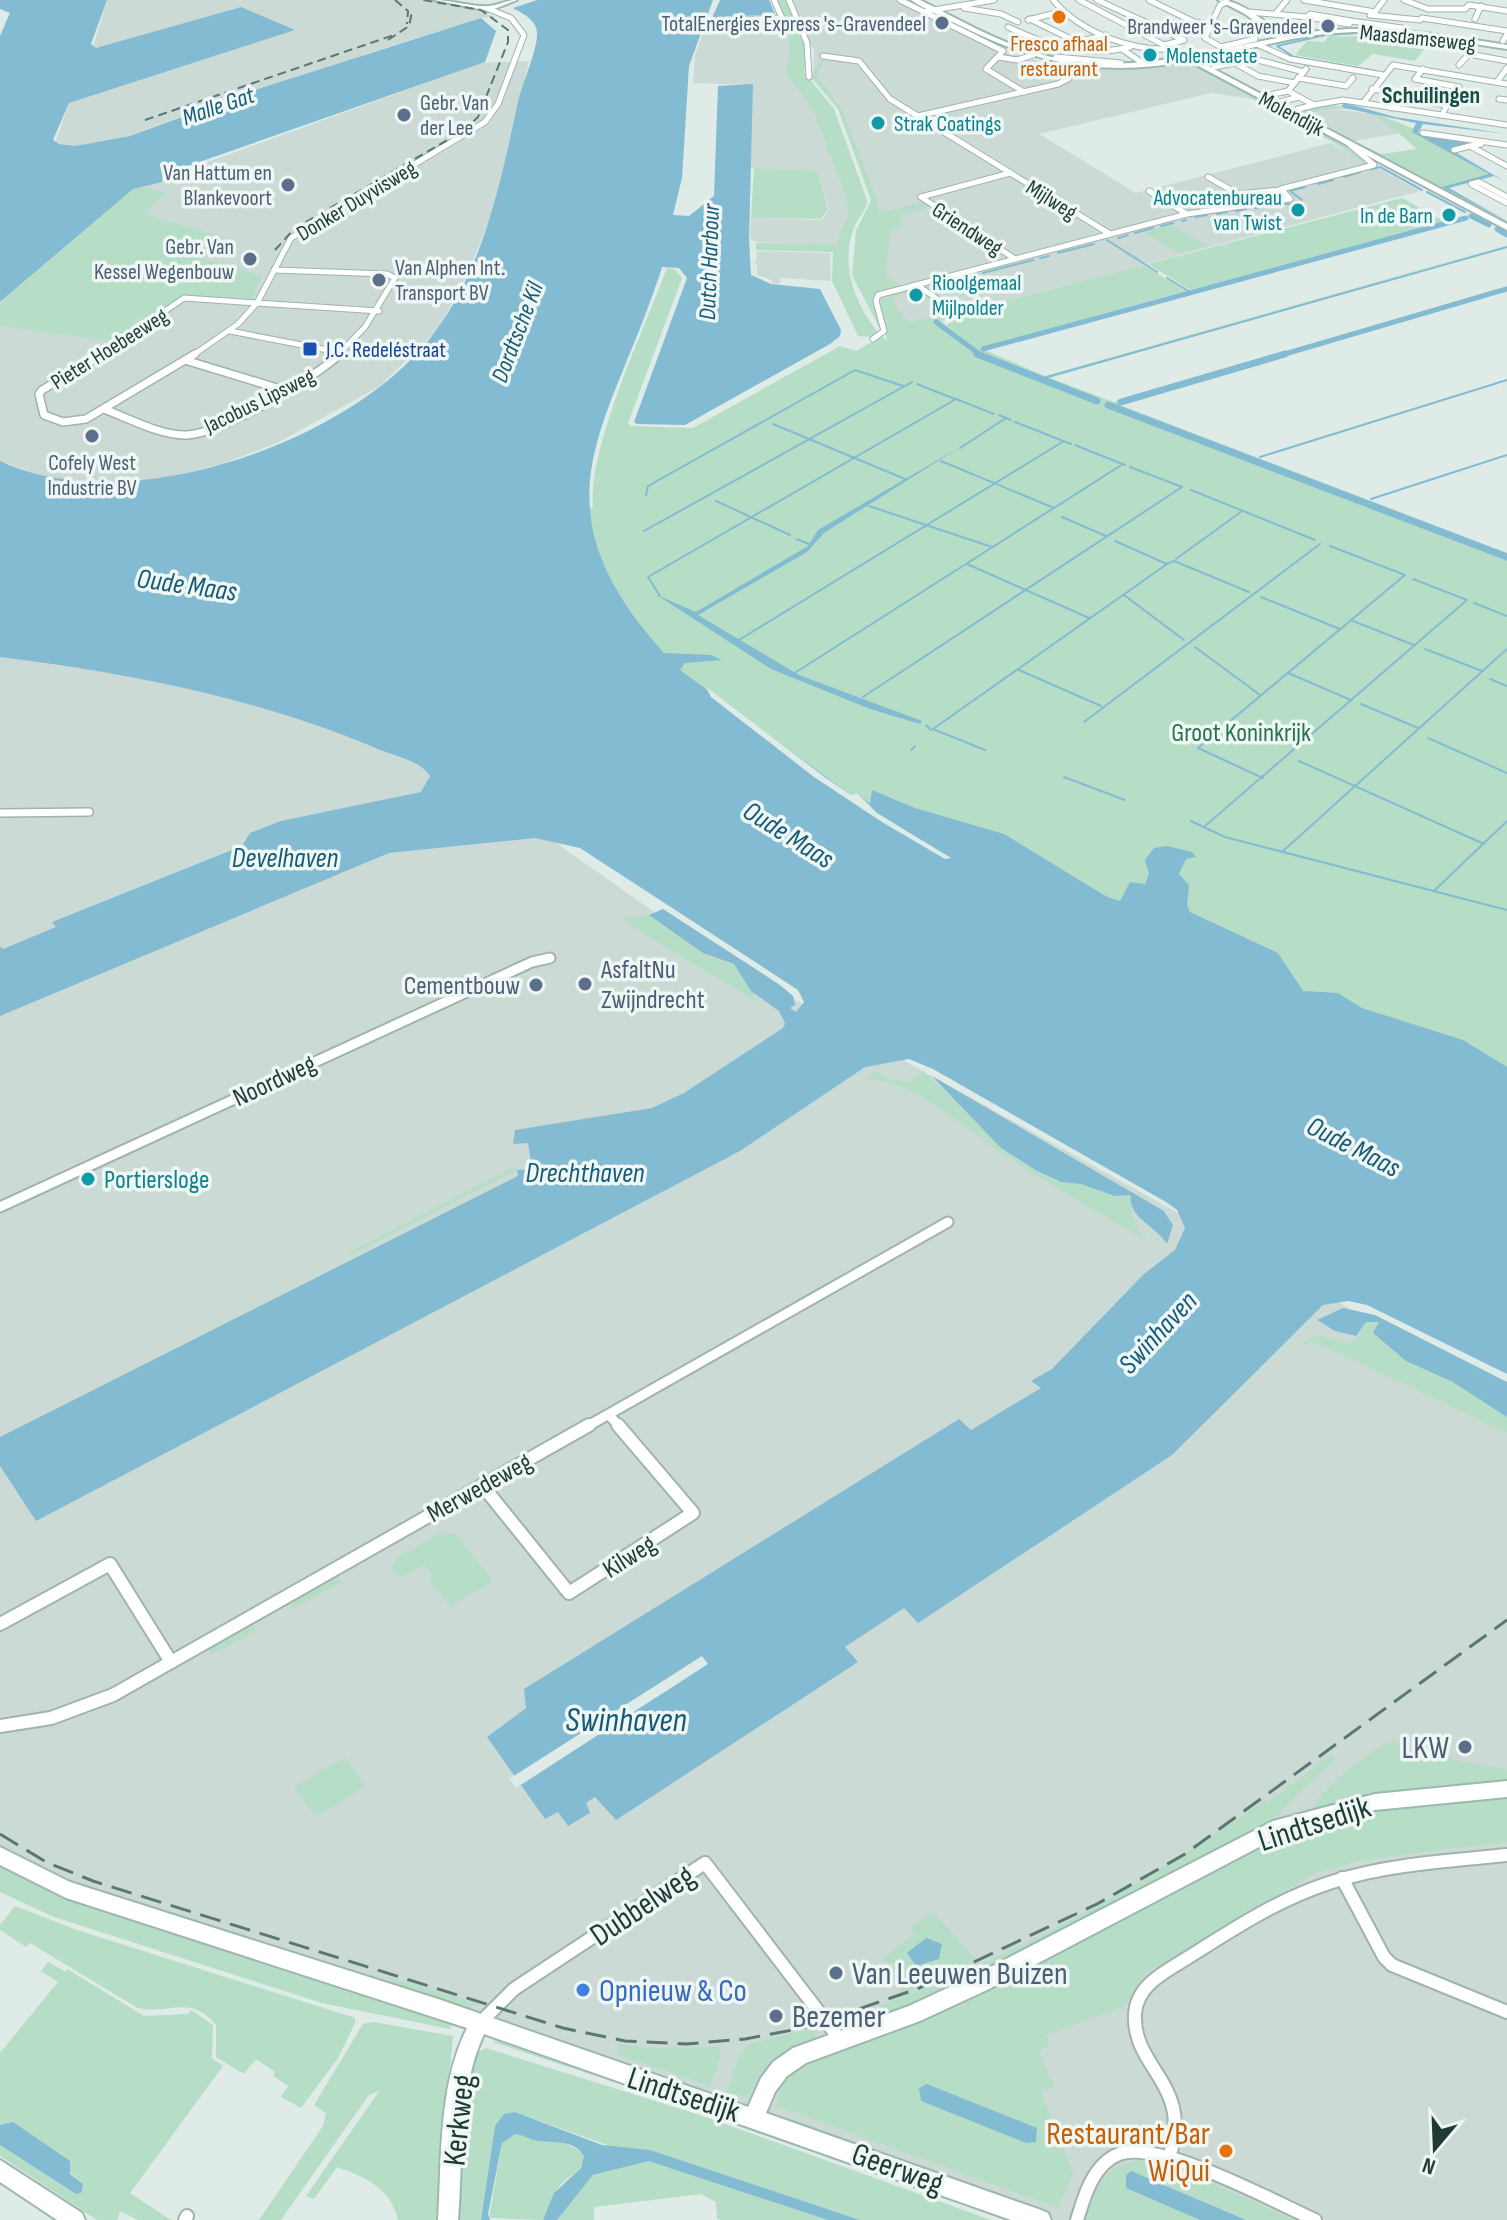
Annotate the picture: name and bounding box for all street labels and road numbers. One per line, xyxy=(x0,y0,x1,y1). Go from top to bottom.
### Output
street label: Maasdamseweg xyxy=(1359,19,1477,58)
street label: Molendijk xyxy=(1254,86,1329,143)
street label: Donker Duyvisweg xyxy=(292,155,422,248)
street label: Mijlweg xyxy=(1021,174,1082,226)
street label: Griendweg xyxy=(927,196,1008,262)
street label: Pieter Hoebeeweg xyxy=(46,302,174,396)
street label: Jacobus Lipsweg xyxy=(199,363,320,440)
street label: Noordweg xyxy=(228,1049,321,1114)
street label: Merwedeweg xyxy=(422,1447,538,1530)
street label: Kilweg xyxy=(597,1529,662,1585)
street label: Lindtsedijk xyxy=(1253,1788,1376,1861)
street label: Dubbelweg xyxy=(583,1857,703,1955)
street label: Lindtsedijk xyxy=(622,2059,745,2132)
street label: Kerkweg xyxy=(435,2073,484,2168)
street label: Geerweg xyxy=(846,2135,949,2204)

